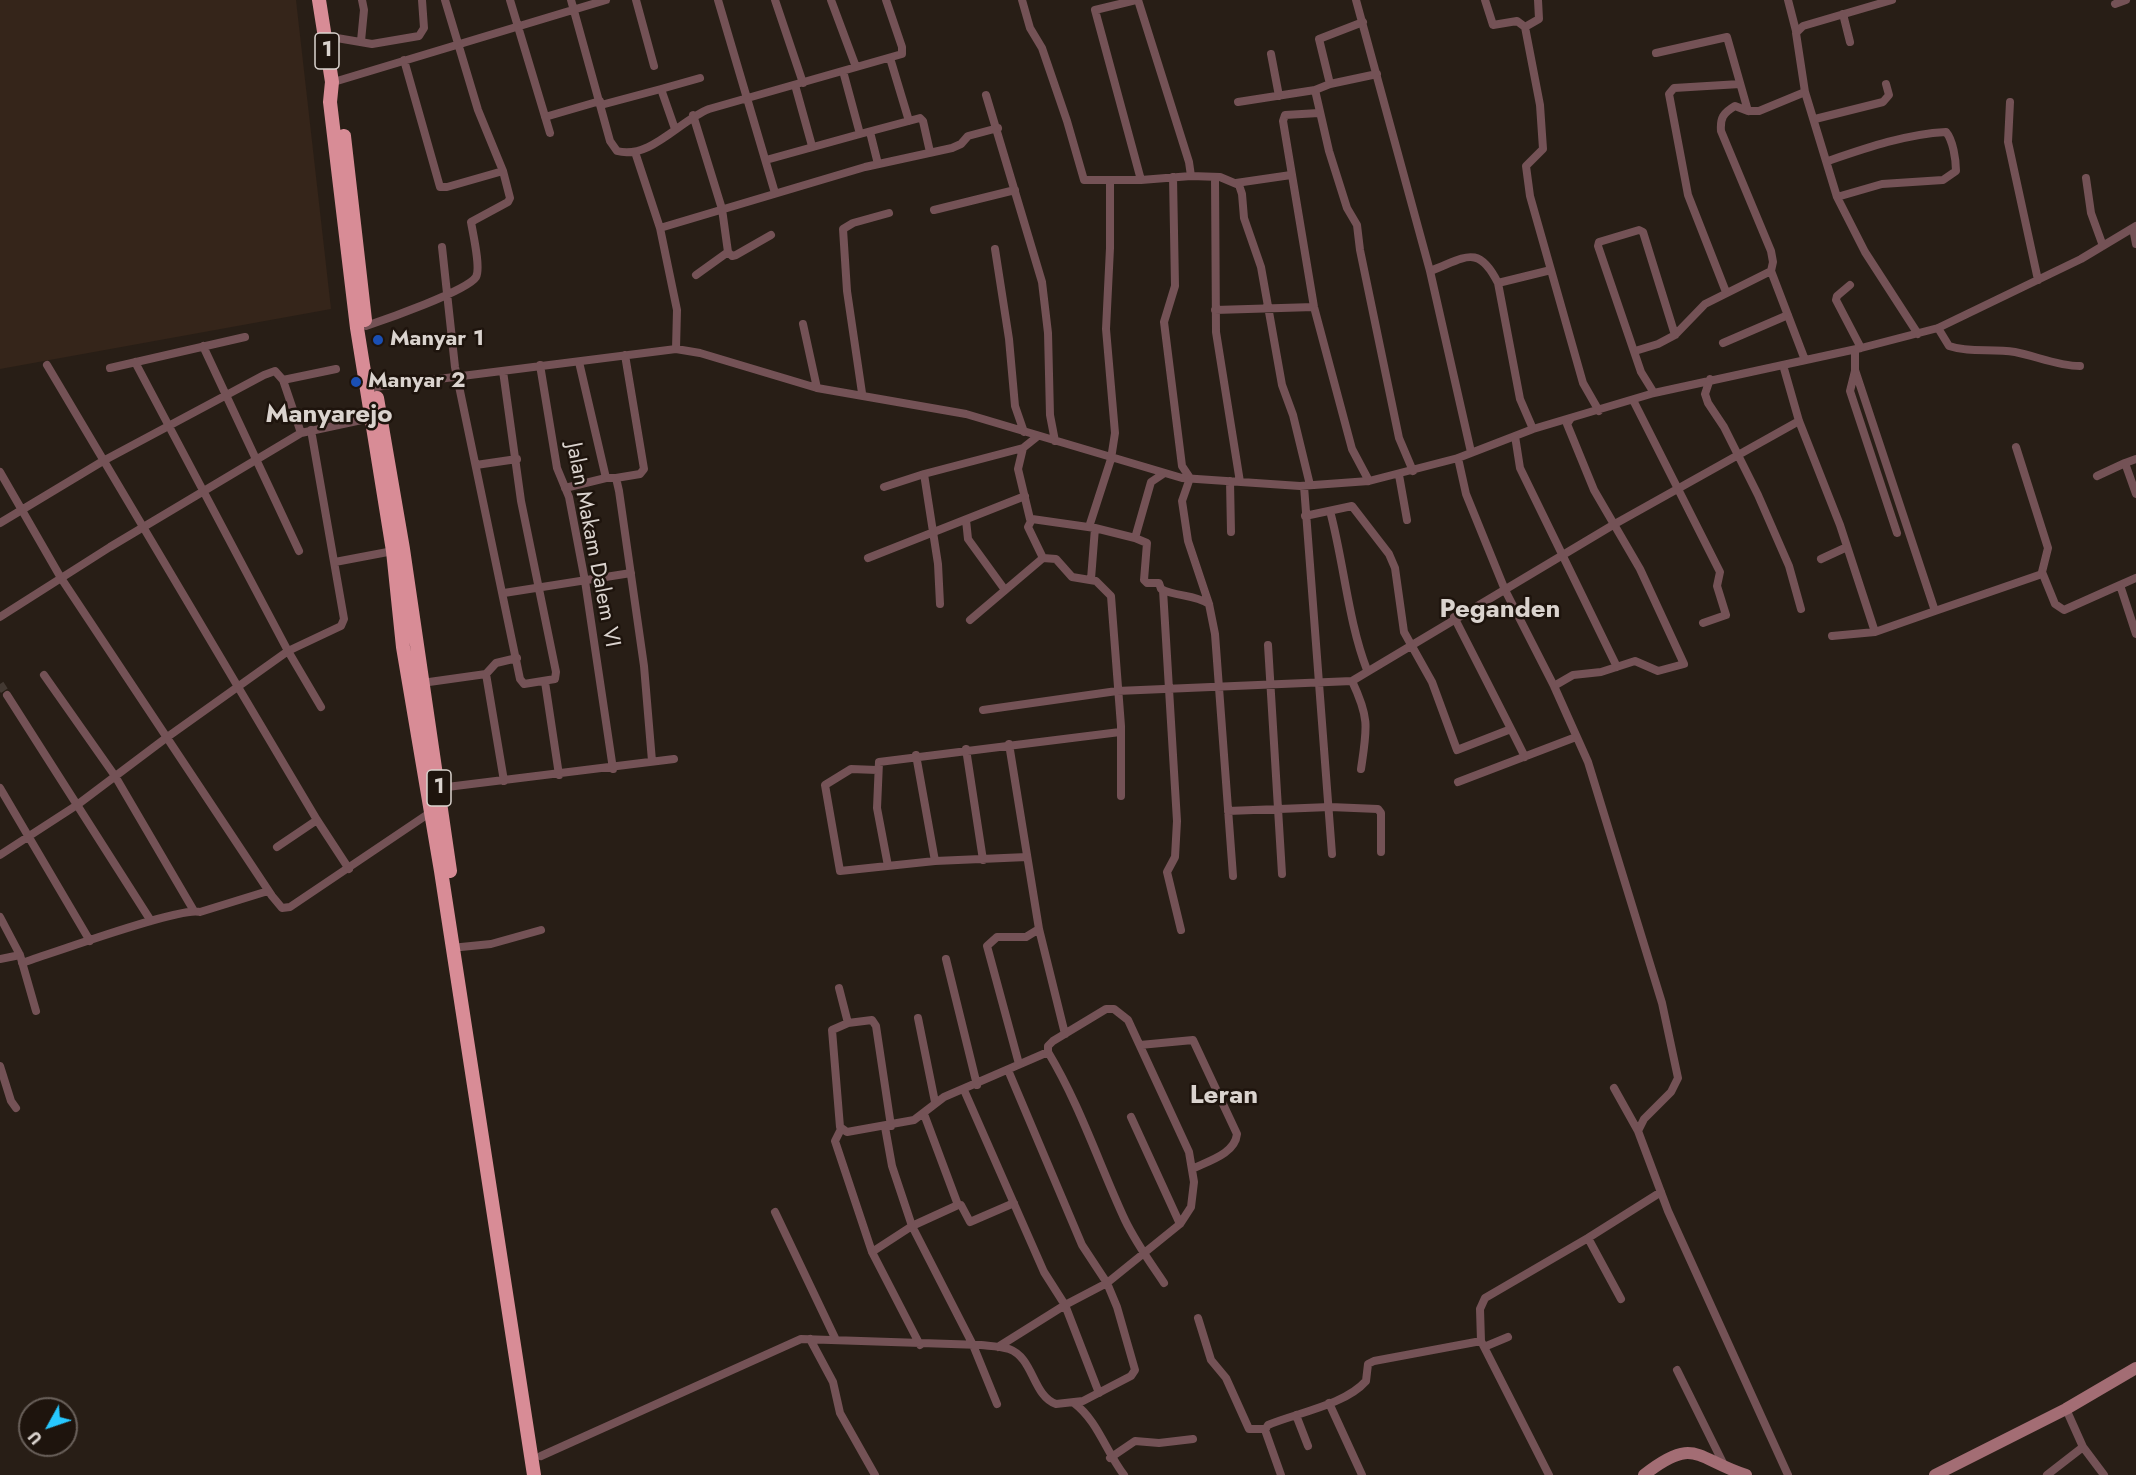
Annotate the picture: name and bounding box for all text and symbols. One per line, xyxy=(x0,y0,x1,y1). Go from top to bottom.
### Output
road number: 1 xyxy=(315,33,339,69)
place label: Manyar 1 xyxy=(390,327,484,353)
marker: Manyar 1 xyxy=(371,333,385,347)
place label: Manyar 2 xyxy=(368,369,465,395)
marker: Manyar 2 xyxy=(349,375,363,389)
district label: Manyarejo xyxy=(265,400,393,432)
street label: Jalan Makam Dalem VI xyxy=(559,441,625,649)
district label: Peganden xyxy=(1439,595,1561,627)
road number: 1 xyxy=(427,770,451,806)
district label: Leran xyxy=(1190,1081,1258,1113)
north arrow xyxy=(18,1397,78,1457)
text: U xyxy=(23,1426,48,1449)

